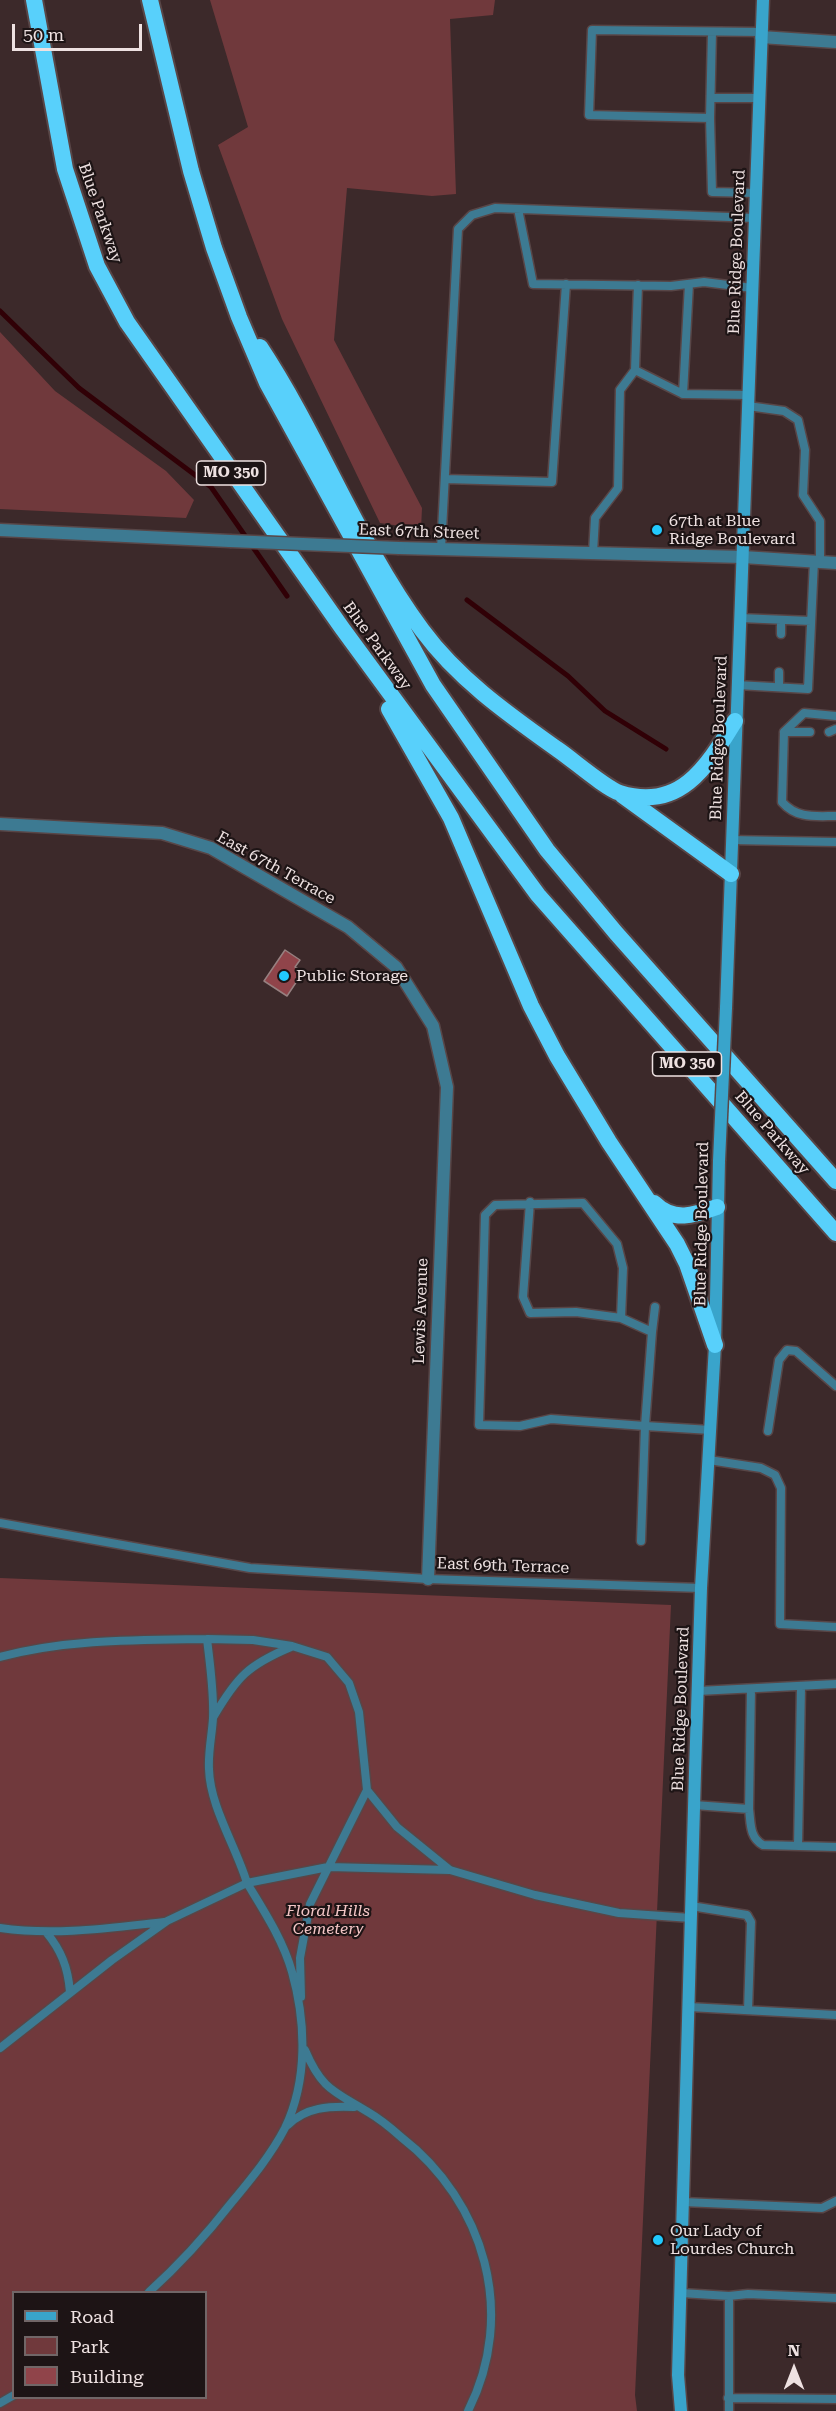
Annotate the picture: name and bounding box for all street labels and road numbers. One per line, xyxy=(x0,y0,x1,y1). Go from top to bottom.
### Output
street label: Blue Parkway xyxy=(74,161,126,265)
street label: Blue Ridge Boulevard xyxy=(725,169,749,335)
road number: MO 350 xyxy=(196,461,266,485)
street label: East 67th Street xyxy=(358,520,480,544)
street label: Blue Parkway xyxy=(339,598,415,694)
street label: Blue Ridge Boulevard xyxy=(707,655,731,821)
street label: East 67th Terrace xyxy=(213,827,339,909)
road number: MO 350 xyxy=(652,1052,722,1076)
street label: Blue Parkway xyxy=(731,1087,813,1179)
street label: Blue Ridge Boulevard xyxy=(691,1141,713,1307)
street label: Lewis Avenue xyxy=(410,1258,432,1364)
street label: East 69th Terrace xyxy=(436,1554,570,1578)
street label: Blue Ridge Boulevard xyxy=(669,1626,693,1792)

